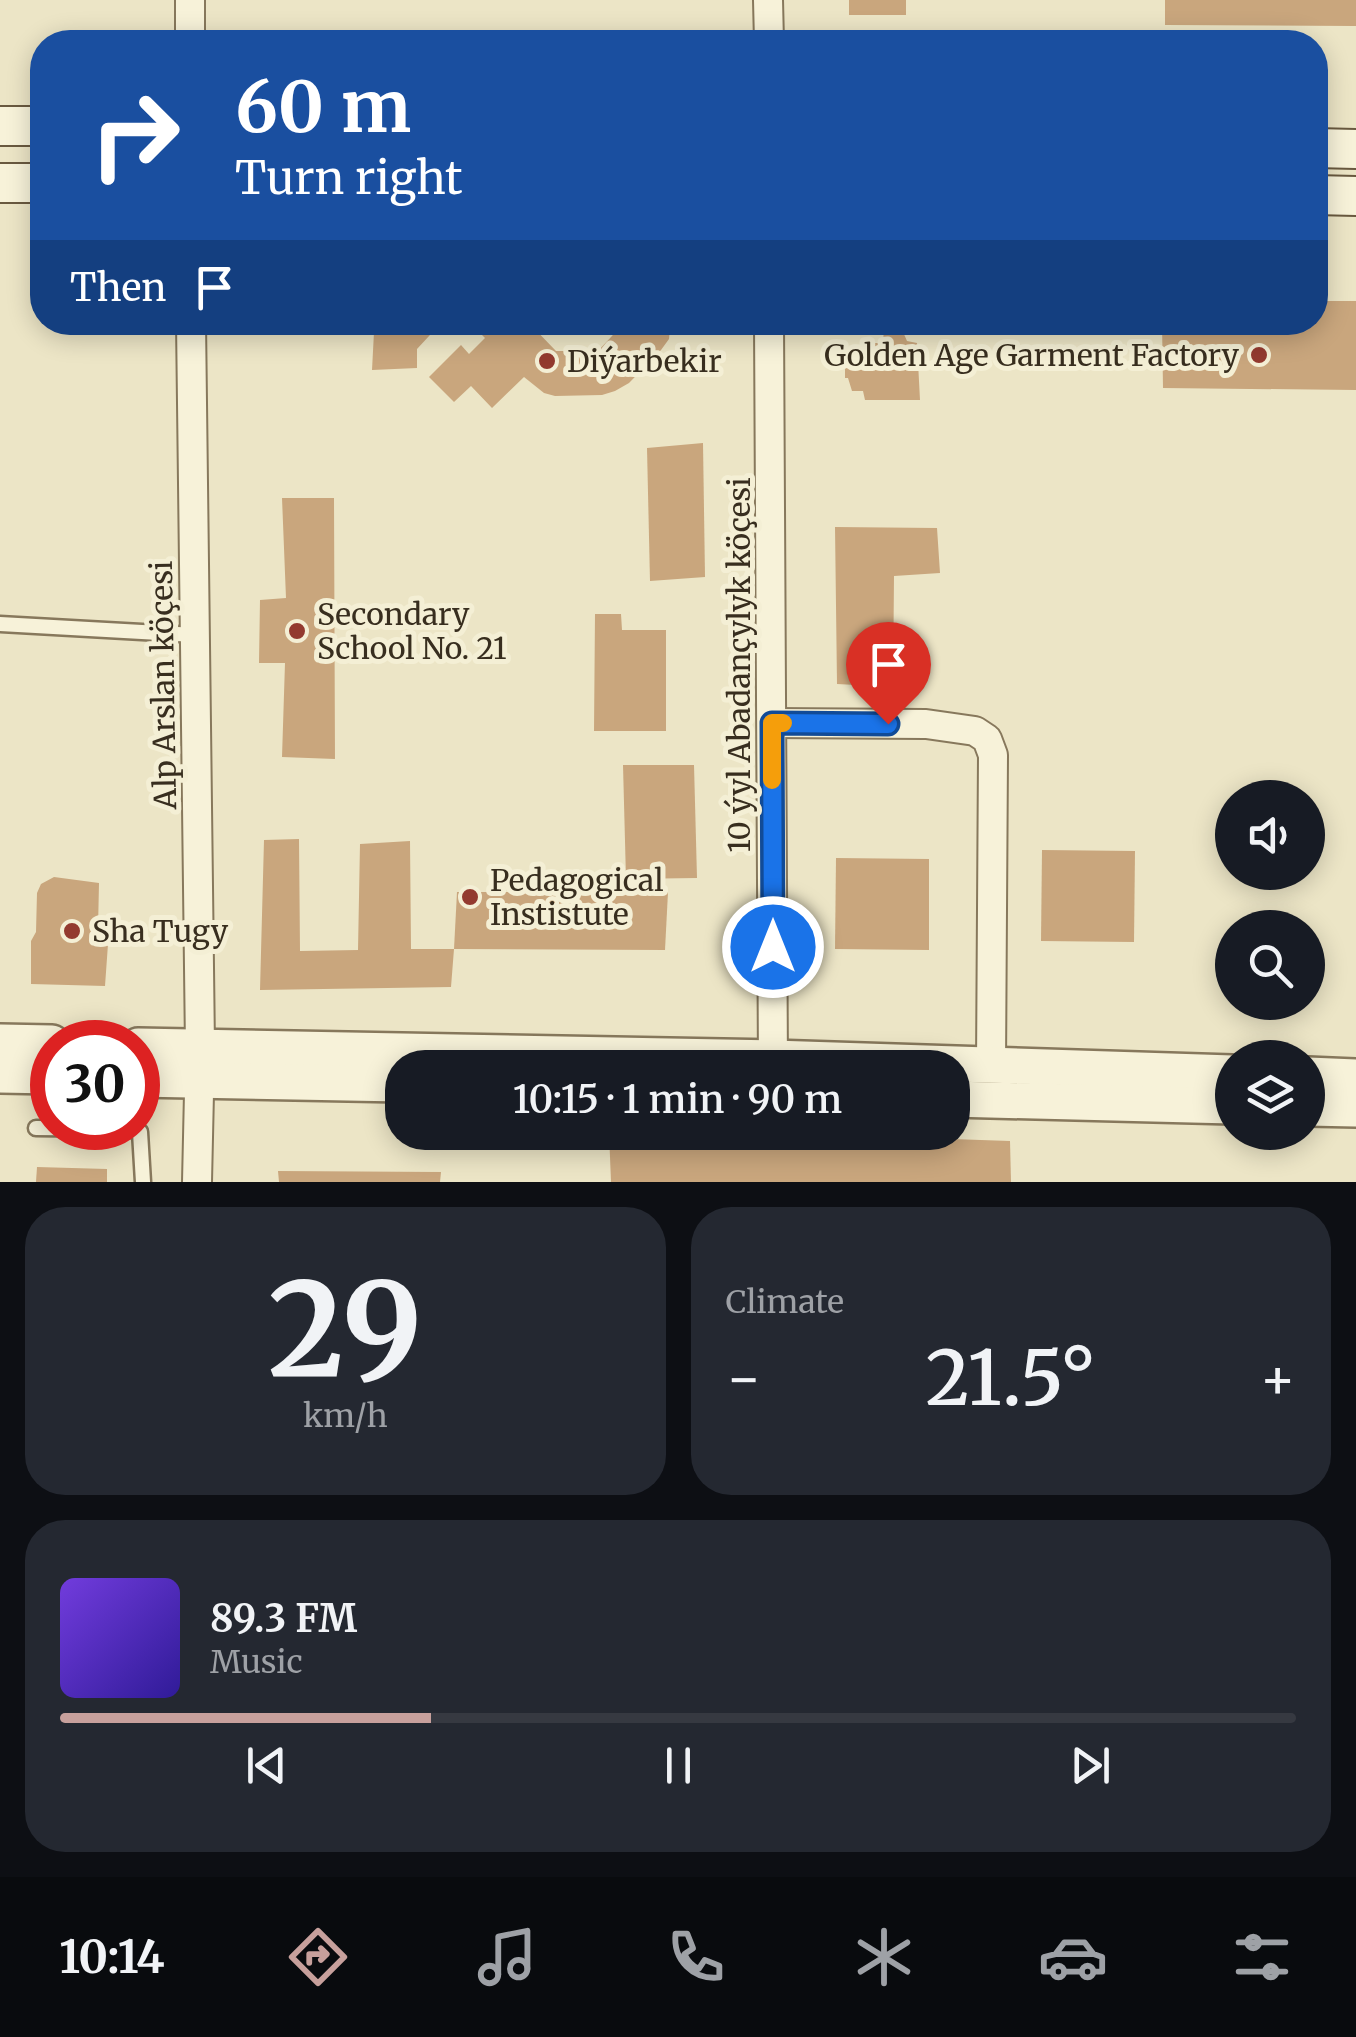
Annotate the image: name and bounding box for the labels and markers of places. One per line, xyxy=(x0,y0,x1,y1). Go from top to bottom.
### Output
place label: Golden Age Garment Factory xyxy=(824,336,1240,374)
place label: Diýarbekir xyxy=(567,342,722,380)
marker: Golden Age Garment Factory xyxy=(1248,344,1270,366)
marker: Diýarbekir xyxy=(536,350,558,372)
place label: Secondary School No. 21 xyxy=(317,595,507,667)
marker: Secondary School No. 21 xyxy=(286,620,308,642)
pin xyxy=(846,622,931,725)
place label: Pedagogical Instistute xyxy=(490,861,664,933)
marker: Pedagogical Instistute xyxy=(459,886,481,908)
place label: Sha Tugy xyxy=(92,912,229,950)
marker: Sha Tugy xyxy=(61,920,83,942)

